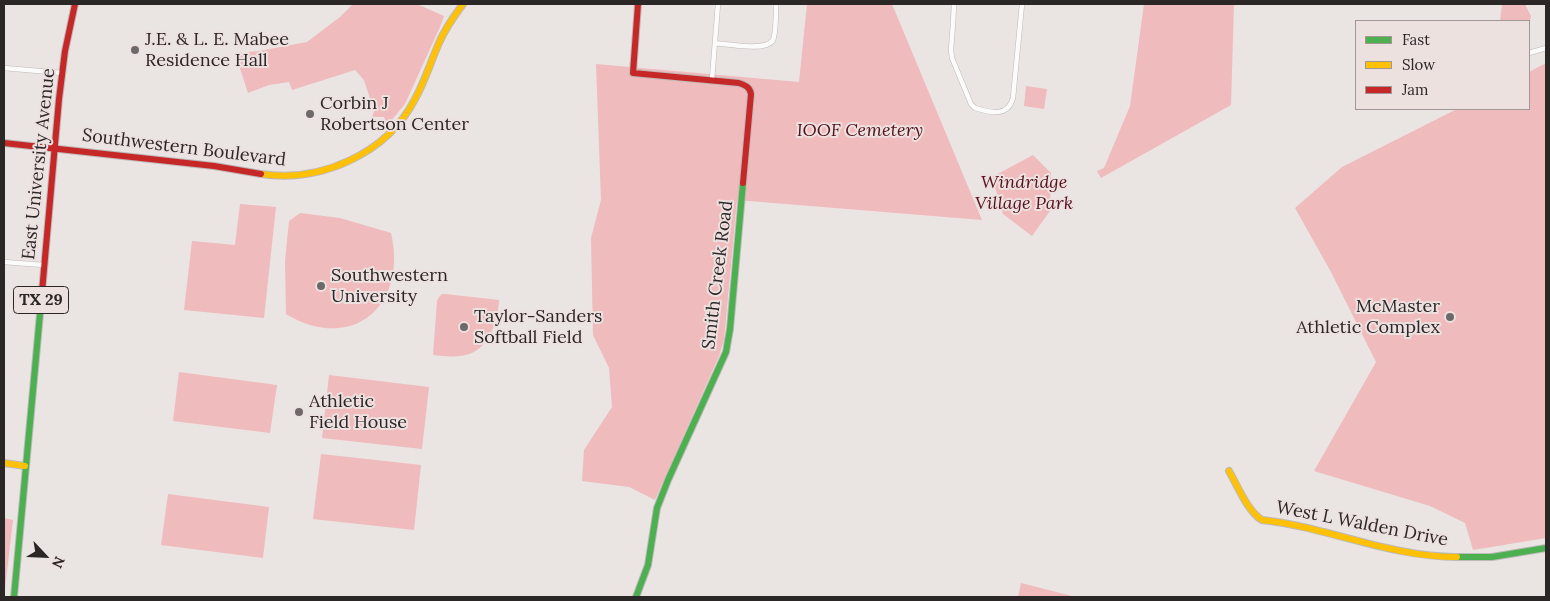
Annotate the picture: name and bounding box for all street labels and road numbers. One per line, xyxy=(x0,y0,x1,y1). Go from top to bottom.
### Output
street label: East University Avenue xyxy=(18,67,60,261)
street label: Southwestern Boulevard xyxy=(81,125,287,171)
street label: Smith Creek Road xyxy=(698,199,738,351)
road number: TX 29 xyxy=(13,286,68,314)
street label: West L Walden Drive xyxy=(1274,497,1450,551)

